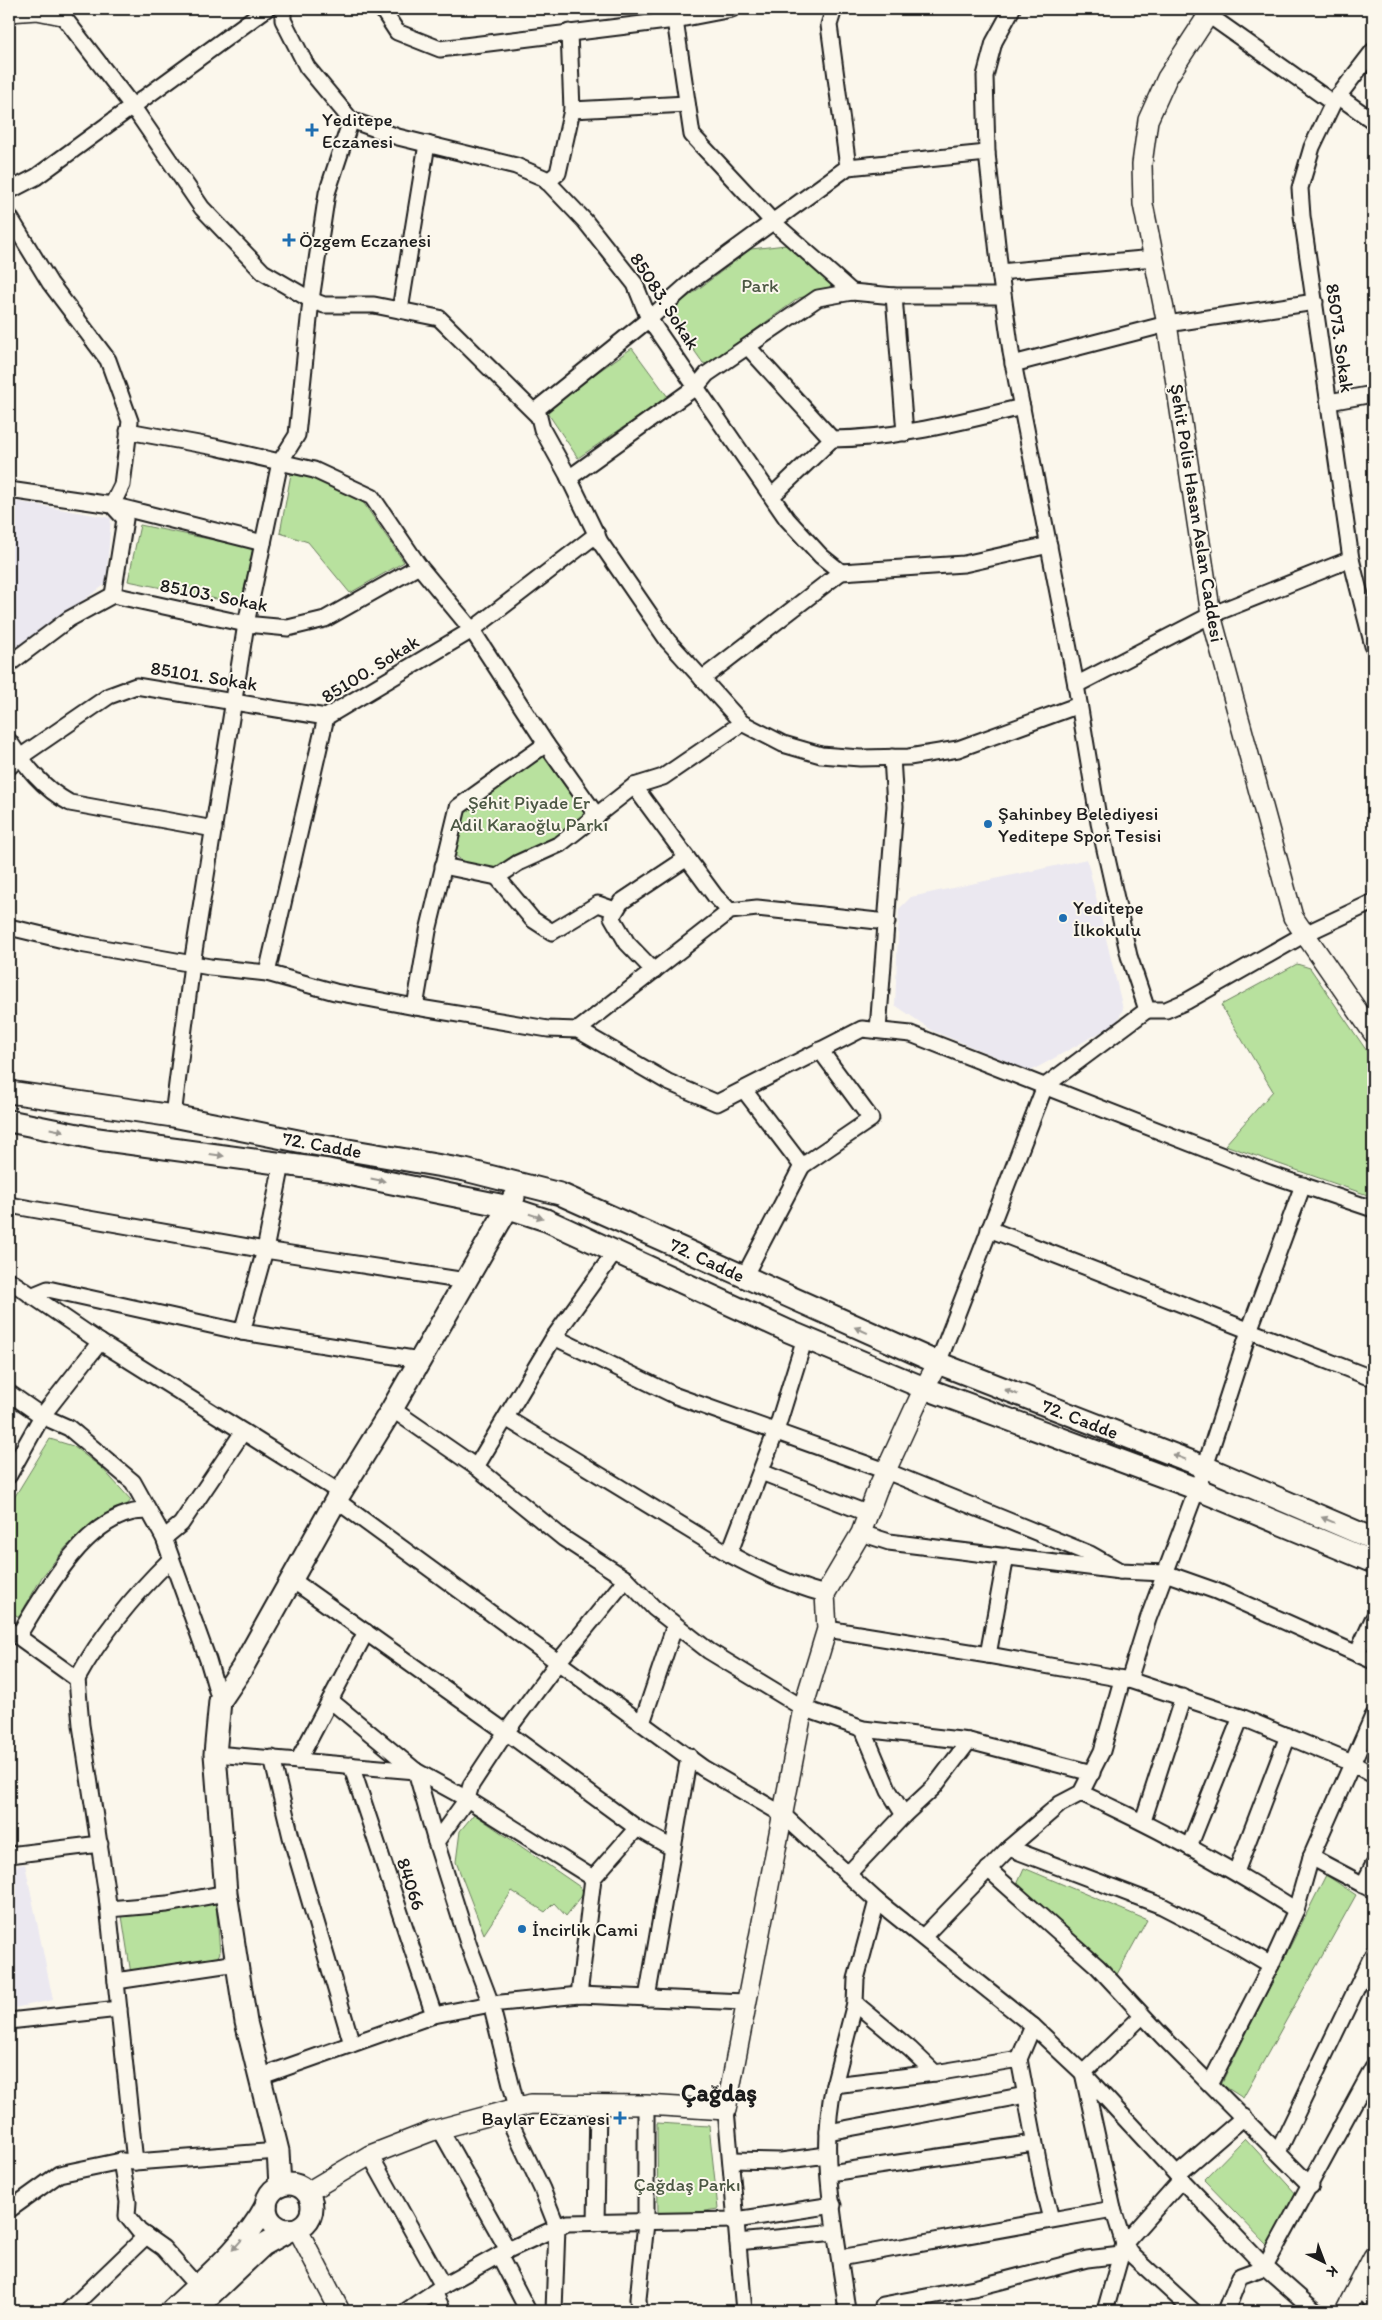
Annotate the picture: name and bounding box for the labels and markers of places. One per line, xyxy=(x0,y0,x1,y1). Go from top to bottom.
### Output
place label: Yeditepe Eczanesi xyxy=(322,108,393,153)
marker: Yeditepe Eczanesi xyxy=(306,124,318,136)
place label: Özgem Eczanesi xyxy=(299,229,431,252)
marker: Özgem Eczanesi xyxy=(283,234,295,246)
place label: Şahinbey Belediyesi Yeditepe Spor Tesisi xyxy=(998,802,1161,847)
marker: Şahinbey Belediyesi Yeditepe Spor Tesisi xyxy=(982,818,994,830)
place label: Yeditepe İlkokulu xyxy=(1073,896,1144,941)
marker: Yeditepe İlkokulu xyxy=(1057,912,1069,924)
place label: İncirlik Cami xyxy=(532,1918,638,1941)
marker: İncirlik Cami xyxy=(516,1923,528,1935)
place label: Baylar Eczanesi xyxy=(481,2107,610,2130)
marker: Baylar Eczanesi xyxy=(614,2112,626,2124)

